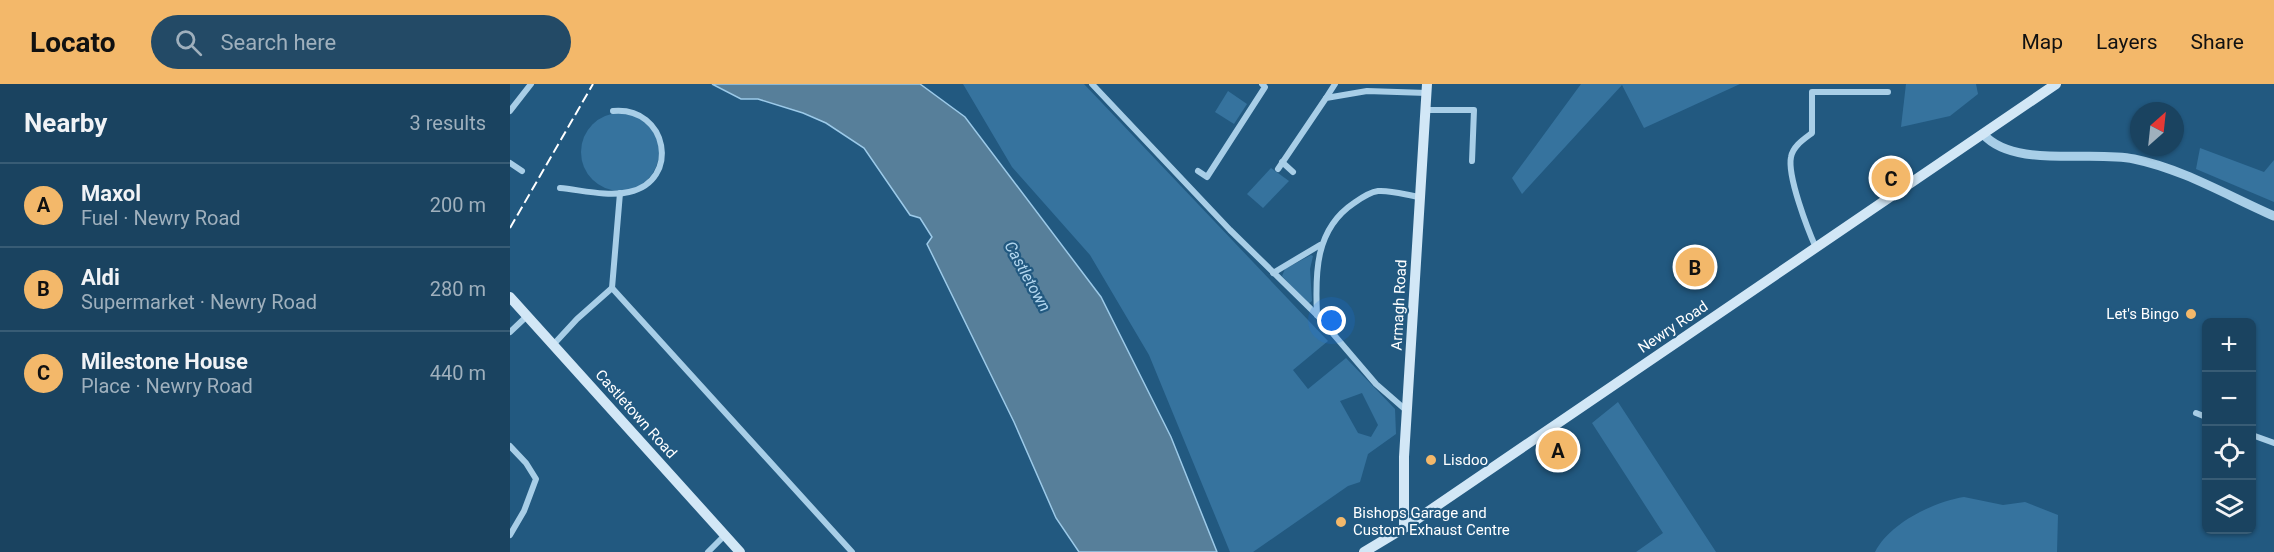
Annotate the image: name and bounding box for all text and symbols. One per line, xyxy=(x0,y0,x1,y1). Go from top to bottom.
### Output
search box xyxy=(151,15,571,69)
text: Locato xyxy=(30,26,115,59)
icon: search xyxy=(172,26,205,59)
text: Search here xyxy=(220,30,336,55)
text: Map xyxy=(2021,30,2063,54)
text: Layers xyxy=(2096,30,2157,54)
text: Share xyxy=(2190,30,2244,54)
north arrow xyxy=(2130,102,2184,156)
text: Nearby xyxy=(24,108,107,138)
text: 3 results xyxy=(410,111,486,135)
pin: C xyxy=(1872,156,1910,200)
text: Maxol xyxy=(81,181,141,206)
text: A xyxy=(37,193,50,217)
text: 200 m xyxy=(430,193,486,217)
text: Fuel · Newry Road xyxy=(81,206,241,230)
water label: Castletown xyxy=(1000,238,1055,315)
pin: B xyxy=(1676,244,1714,290)
street label: Armagh Road xyxy=(1388,259,1410,351)
text: Aldi xyxy=(81,265,120,290)
text: B xyxy=(37,277,50,301)
text: 280 m xyxy=(430,277,486,301)
text: Supermarket · Newry Road xyxy=(81,290,317,314)
street label: Newry Road xyxy=(1635,297,1711,357)
place label: Let's Bingo xyxy=(2106,305,2179,323)
your location xyxy=(1317,306,1346,335)
marker: Let's Bingo xyxy=(2184,307,2198,321)
map controls xyxy=(2202,318,2256,534)
button: + xyxy=(2202,318,2256,372)
text: Milestone House xyxy=(81,349,248,374)
text: C xyxy=(37,361,50,385)
text: 440 m xyxy=(430,361,486,385)
street label: Castletown Road xyxy=(591,366,681,462)
button: − xyxy=(2202,372,2256,426)
text: Place · Newry Road xyxy=(81,374,253,398)
button: locate xyxy=(2202,426,2256,480)
pin: A xyxy=(1538,428,1578,472)
place label: Lisdoo xyxy=(1443,451,1488,469)
marker: Lisdoo xyxy=(1424,453,1438,467)
button: layers xyxy=(2202,480,2256,534)
place label: Bishops Garage and Custom Exhaust Centre xyxy=(1353,504,1510,539)
marker: Bishops Garage and Custom Exhaust Centre xyxy=(1334,515,1348,529)

